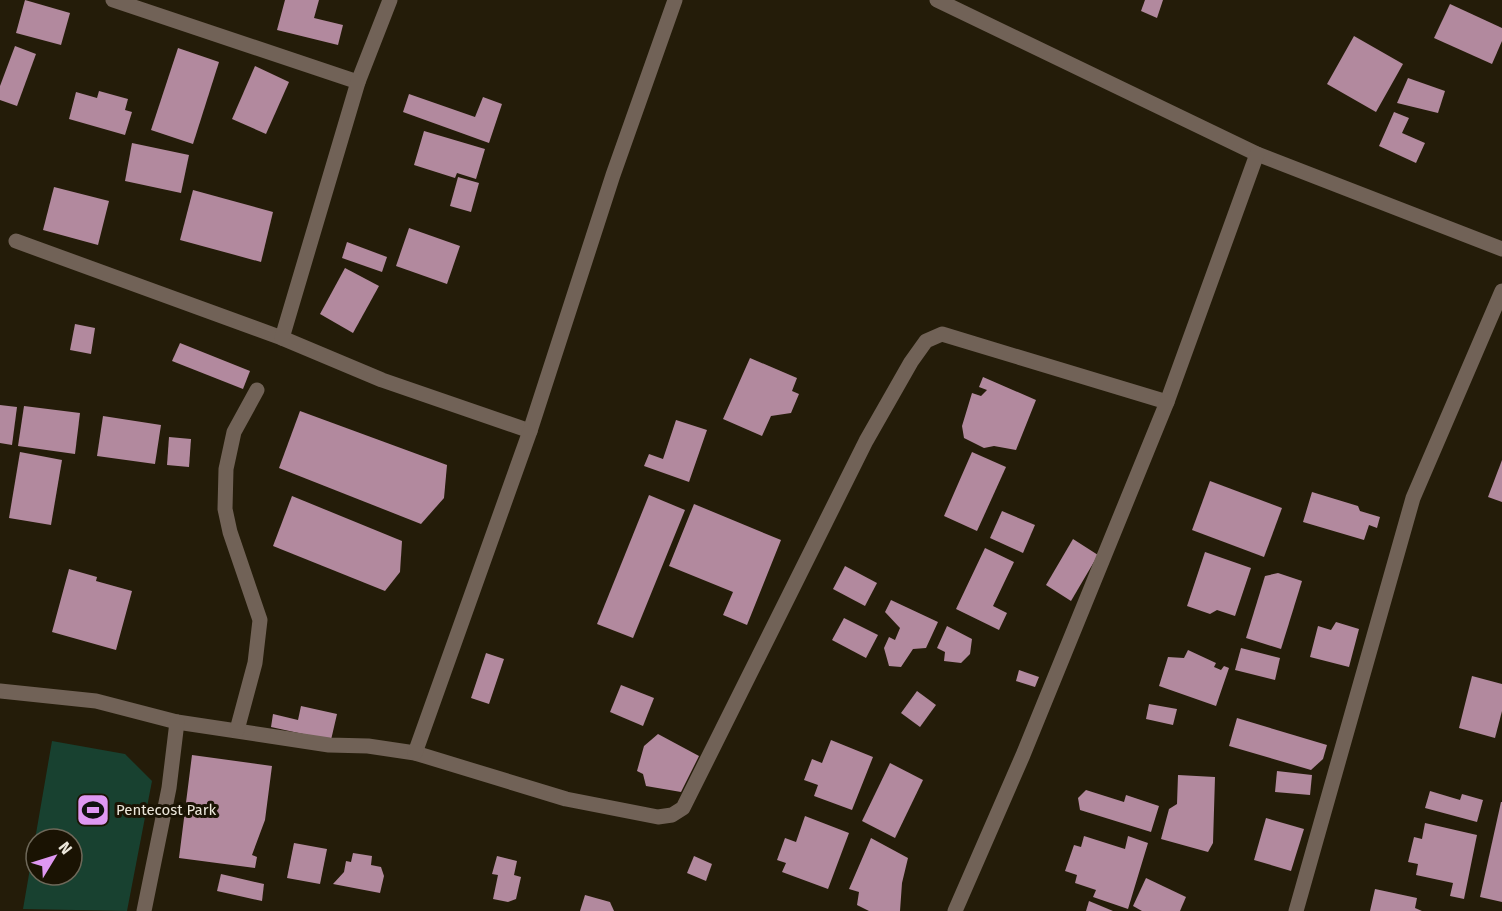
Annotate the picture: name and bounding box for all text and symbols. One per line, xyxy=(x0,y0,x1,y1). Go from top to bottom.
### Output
sports icon: Pentecost Park xyxy=(75,792,111,828)
place label: Pentecost Park xyxy=(116,801,216,819)
north arrow xyxy=(24,827,84,887)
text: N xyxy=(55,838,76,858)

